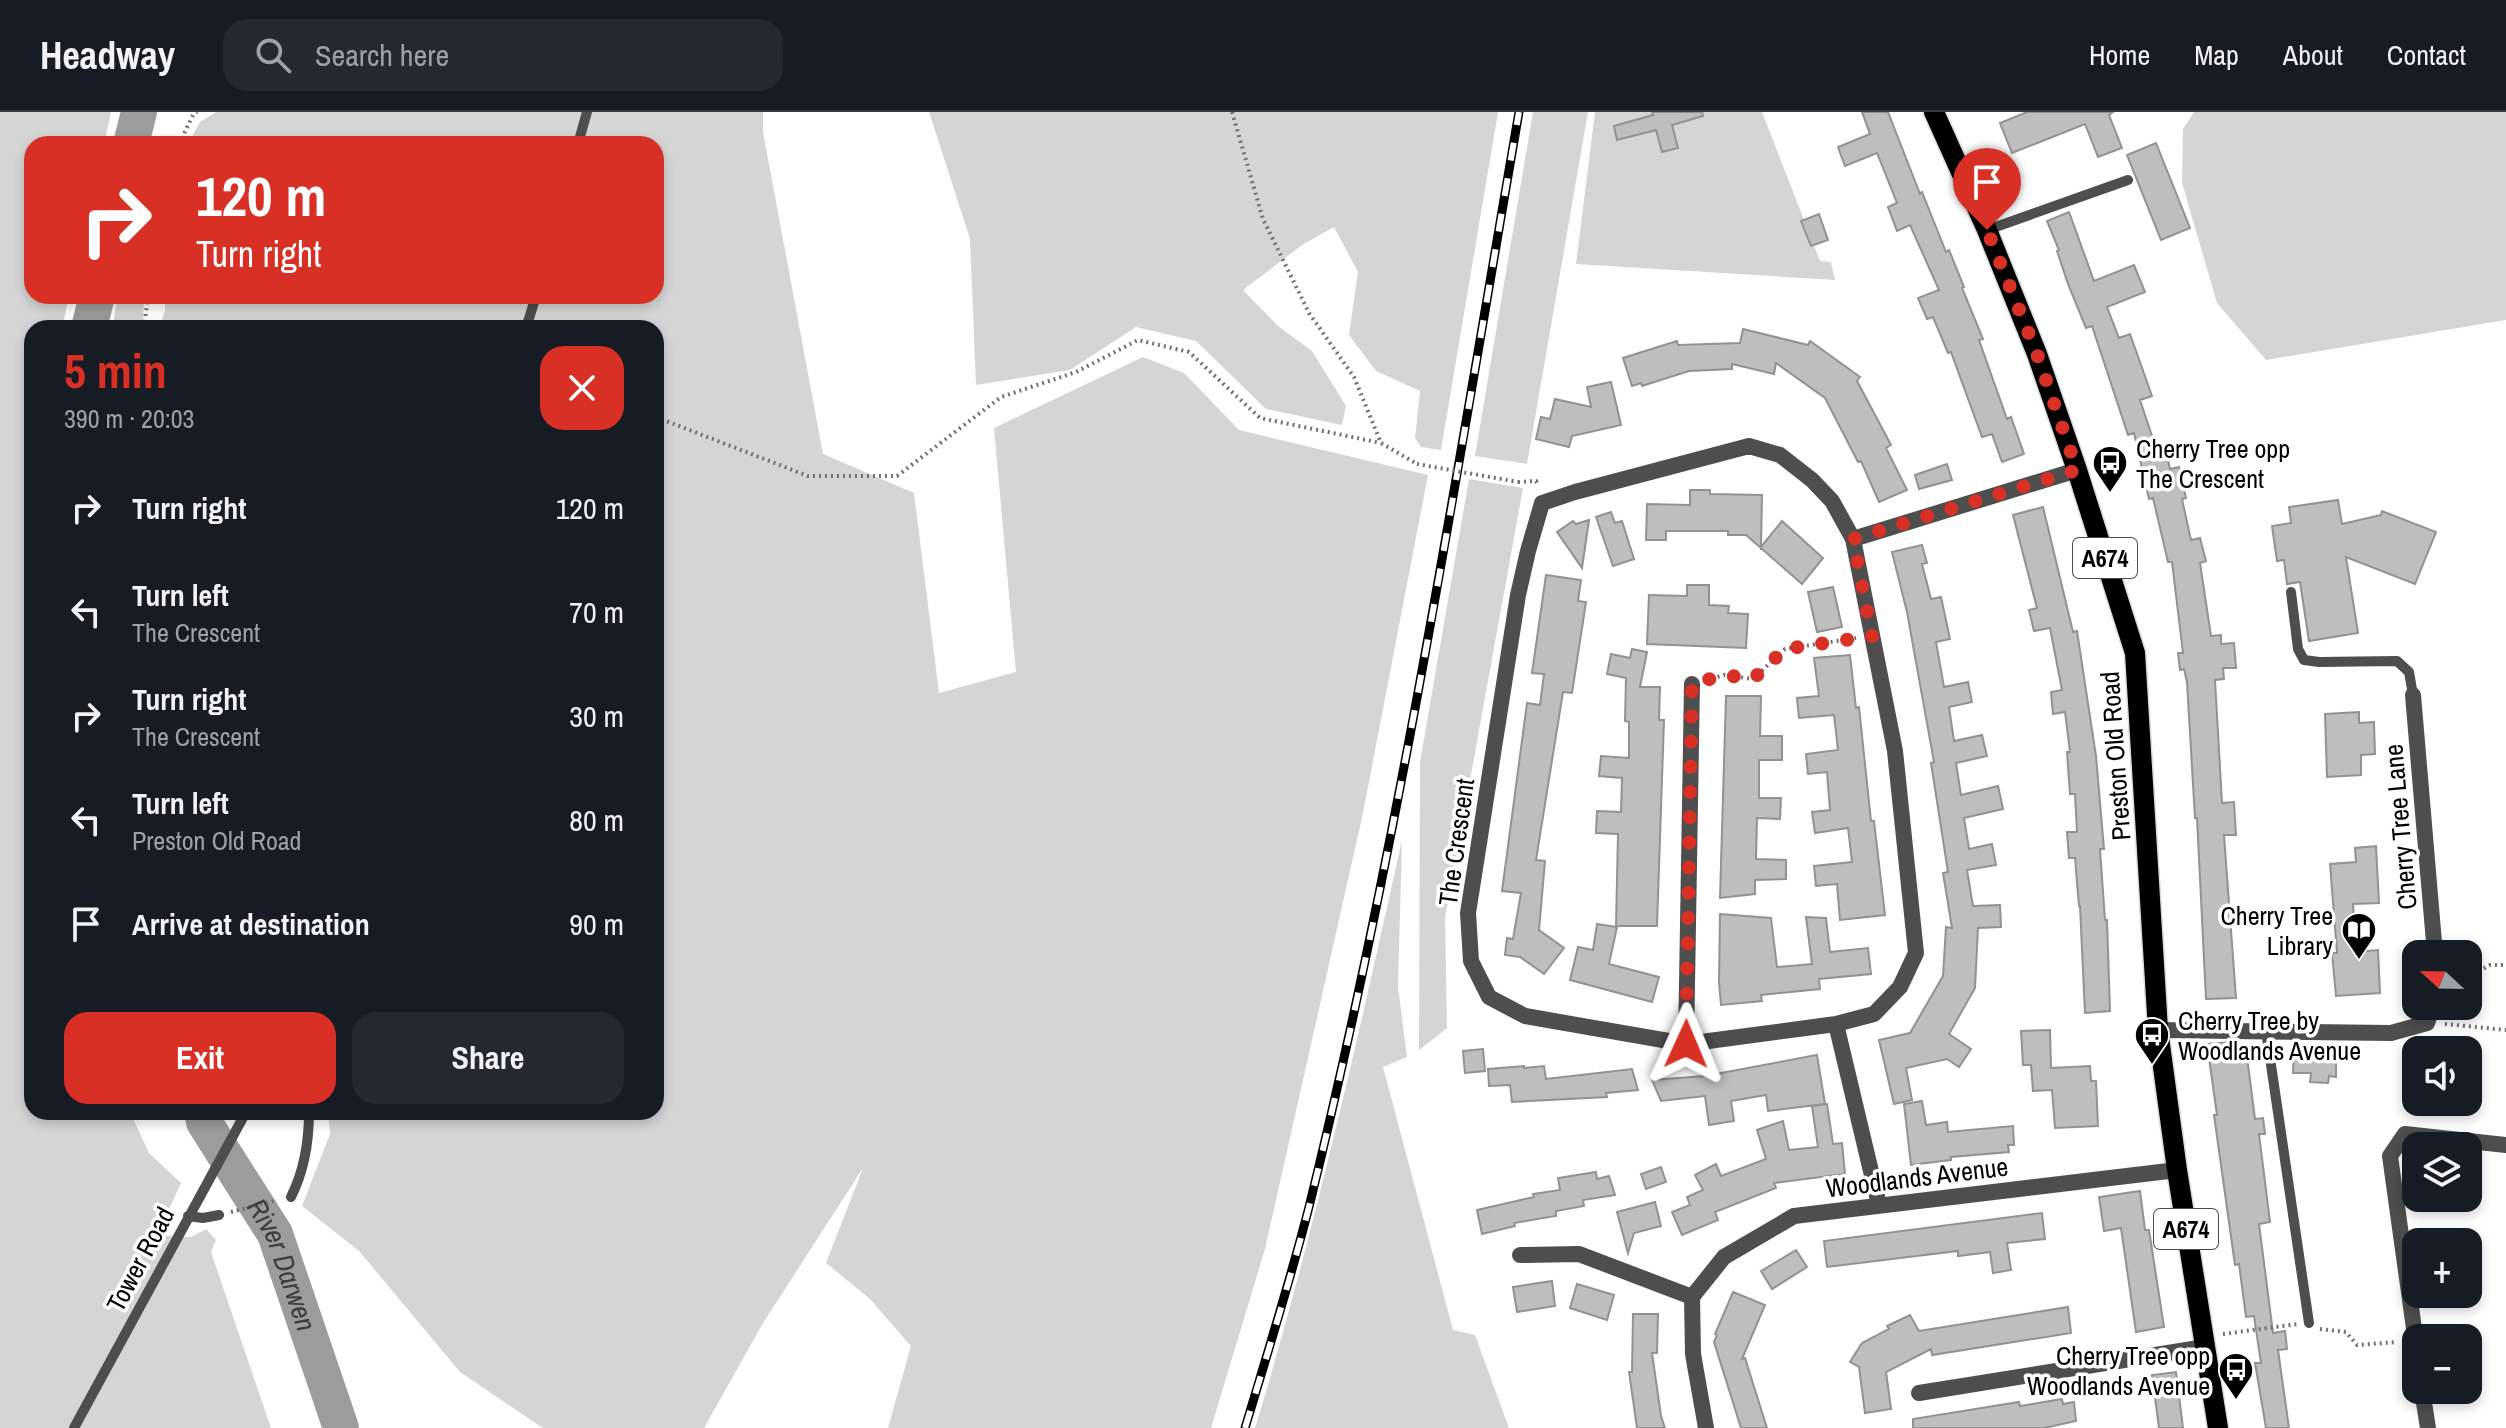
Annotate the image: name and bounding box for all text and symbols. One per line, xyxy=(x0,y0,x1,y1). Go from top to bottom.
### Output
search box xyxy=(223,19,783,91)
text: Headway xyxy=(40,30,175,81)
icon: search xyxy=(251,33,295,77)
text: Search here xyxy=(315,35,449,75)
text: Home xyxy=(2089,36,2150,74)
text: Map xyxy=(2194,36,2239,74)
text: About xyxy=(2283,36,2343,74)
text: Contact xyxy=(2387,36,2466,74)
pin xyxy=(1953,148,2021,230)
text: 120 m xyxy=(196,158,326,233)
icon: arrive xyxy=(1965,160,2009,204)
icon: right xyxy=(64,168,168,272)
text: Turn right xyxy=(196,230,321,278)
text: 5 min xyxy=(64,338,167,403)
button: close xyxy=(540,346,624,430)
text: 390 m · 20:03 xyxy=(64,401,194,436)
place label: Cherry Tree opp The Crescent xyxy=(2136,431,2290,496)
bus stop icon: Cherry Tree opp The Crescent xyxy=(2091,444,2129,494)
icon: right xyxy=(64,486,108,530)
text: Turn right xyxy=(132,488,246,528)
text: 120 m xyxy=(556,488,624,528)
road number: A674 xyxy=(2073,538,2137,578)
text: Turn left xyxy=(132,575,229,615)
icon: left xyxy=(64,590,108,634)
text: 70 m xyxy=(569,592,624,632)
text: The Crescent xyxy=(132,615,260,650)
street label: Preston Old Road xyxy=(2092,670,2138,842)
text: Turn right xyxy=(132,679,246,719)
icon: right xyxy=(64,694,108,738)
text: 30 m xyxy=(569,696,624,736)
text: The Crescent xyxy=(132,719,260,754)
street label: Cherry Tree Lane xyxy=(2375,743,2425,911)
street label: The Crescent xyxy=(1430,776,1482,908)
text: Turn left xyxy=(132,783,229,823)
icon: left xyxy=(64,798,108,842)
text: 80 m xyxy=(569,800,624,840)
text: Preston Old Road xyxy=(132,823,301,858)
place label: Cherry Tree Library xyxy=(2220,898,2333,963)
icon: arrive xyxy=(64,902,108,946)
text: Arrive at destination xyxy=(132,904,370,944)
text: 90 m xyxy=(569,904,624,944)
library icon: Cherry Tree Library xyxy=(2340,911,2378,961)
north arrow xyxy=(2402,940,2482,1020)
map controls xyxy=(2402,940,2482,1404)
position arrow xyxy=(1644,1002,1728,1086)
place label: Cherry Tree by Woodlands Avenue xyxy=(2178,1003,2361,1068)
button: Exit xyxy=(64,1012,336,1104)
button: Share xyxy=(352,1012,624,1104)
bus stop icon: Cherry Tree by Woodlands Avenue xyxy=(2133,1016,2171,1066)
button: sound xyxy=(2402,1036,2482,1116)
button: layers xyxy=(2402,1132,2482,1212)
street label: Woodlands Avenue xyxy=(1824,1148,2010,1206)
water label: River Darwen xyxy=(238,1191,326,1336)
street label: Tower Road xyxy=(98,1201,182,1317)
road number: A674 xyxy=(2154,1209,2218,1249)
button: + xyxy=(2402,1228,2482,1308)
button: − xyxy=(2402,1324,2482,1404)
place label: Cherry Tree opp Woodlands Avenue xyxy=(2027,1338,2210,1403)
bus stop icon: Cherry Tree opp Woodlands Avenue xyxy=(2217,1351,2255,1401)

